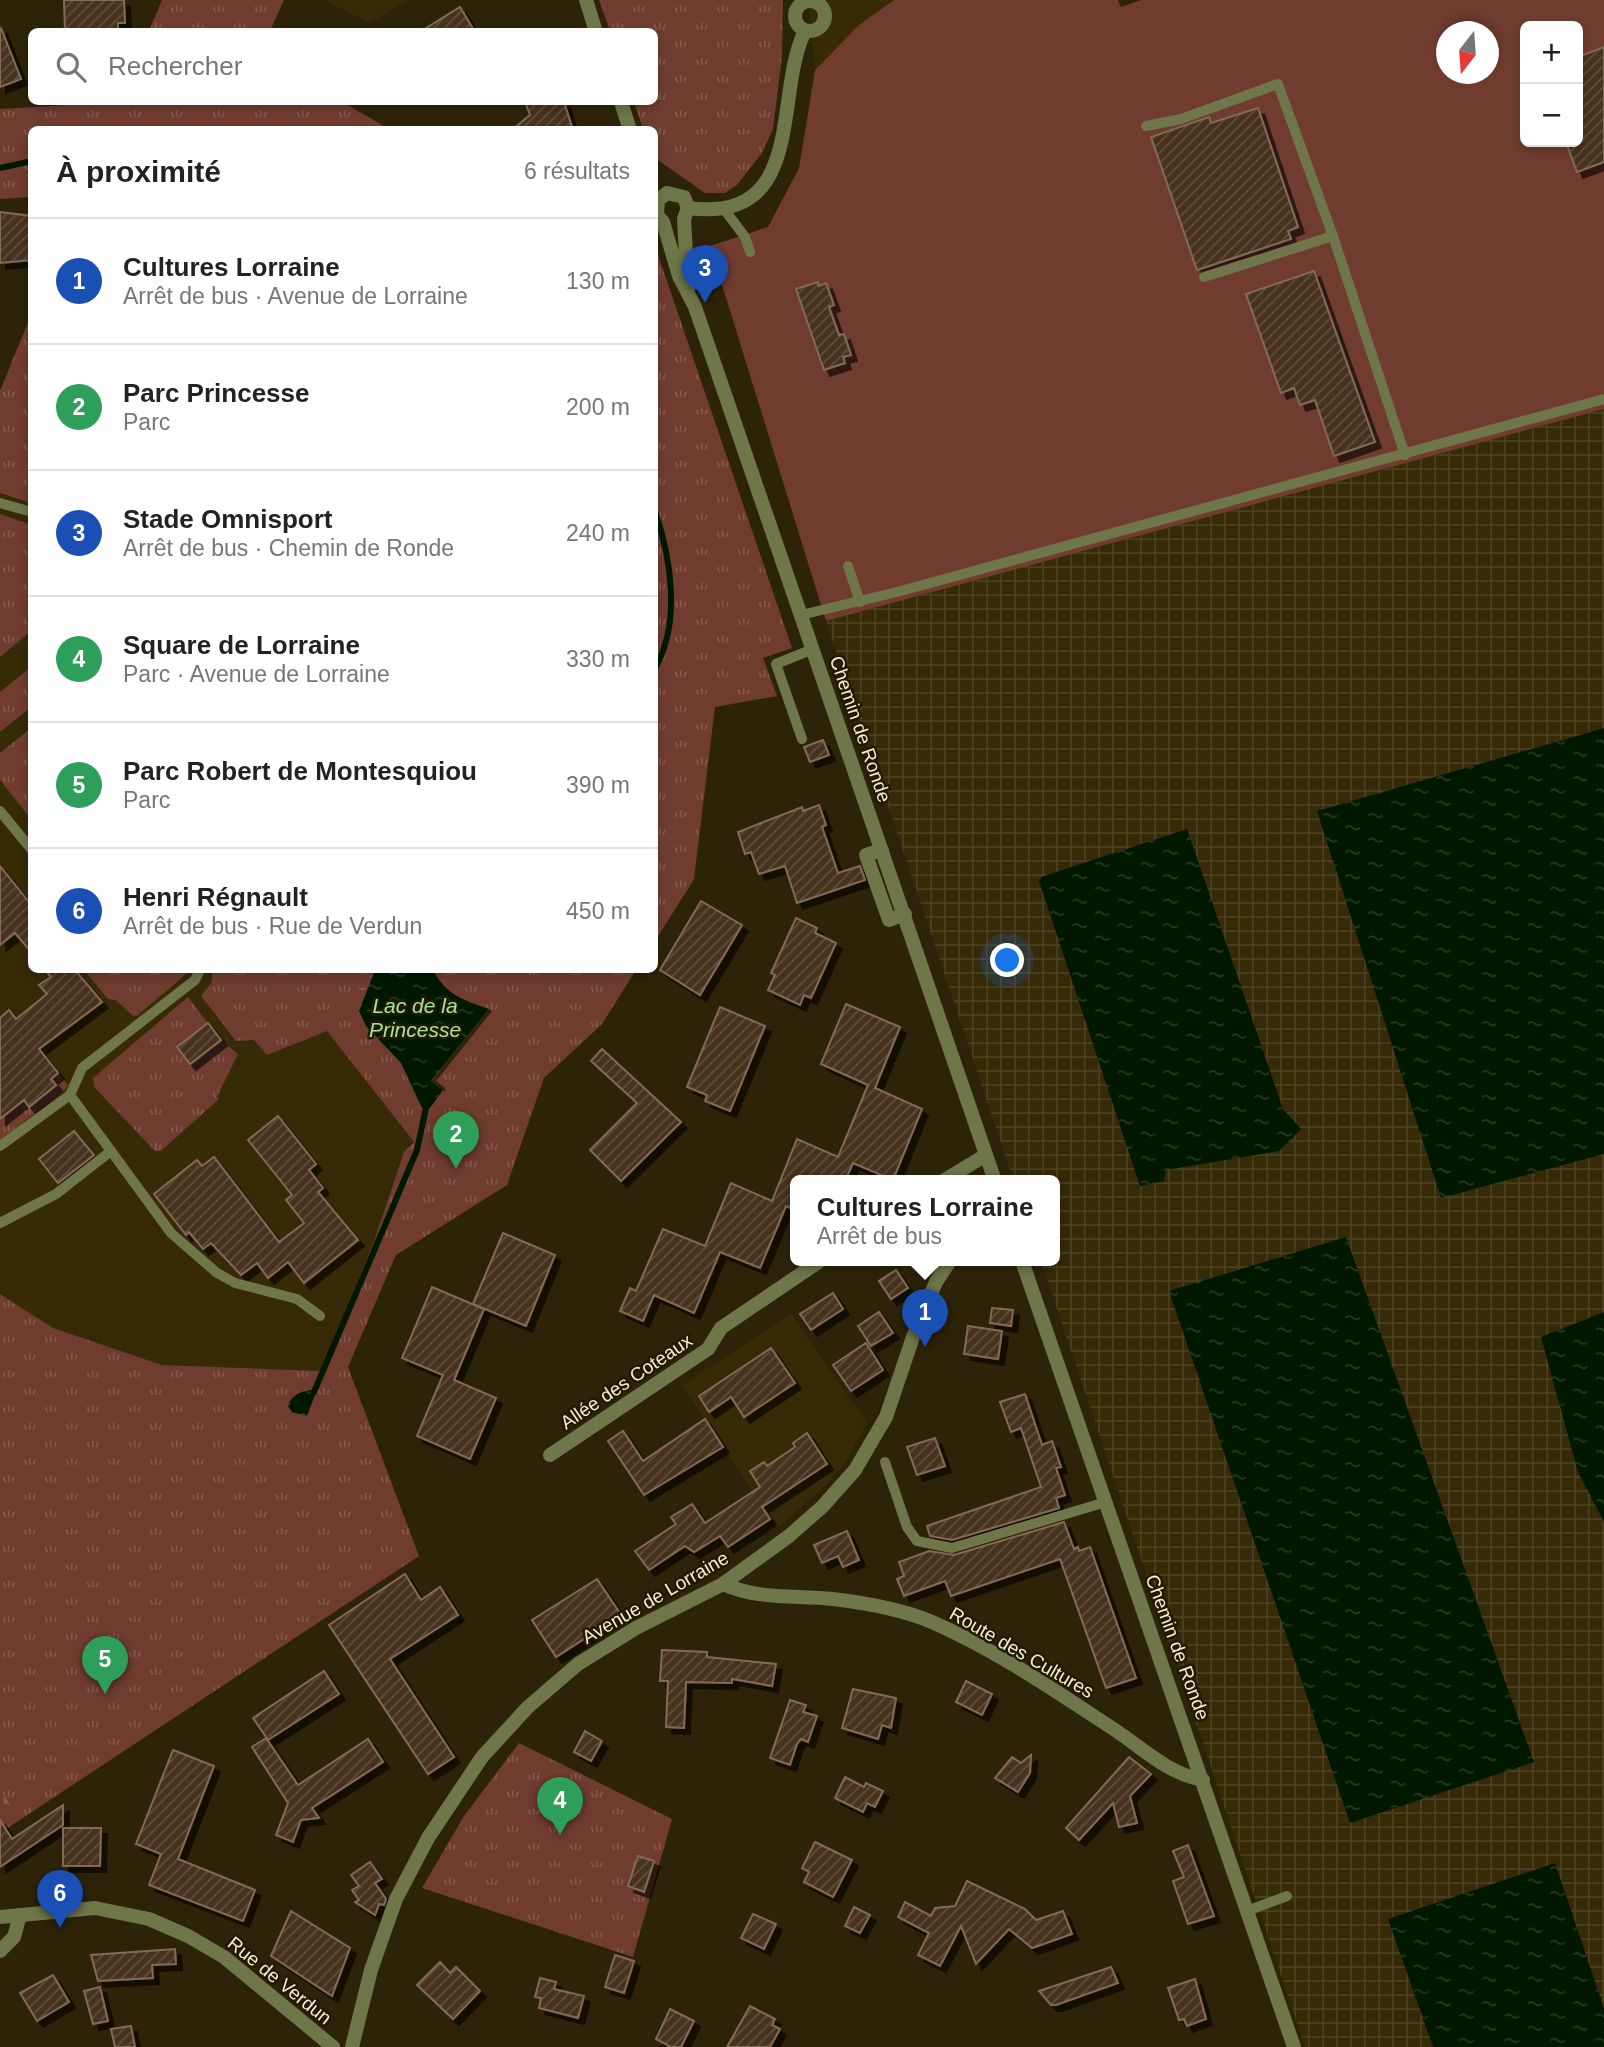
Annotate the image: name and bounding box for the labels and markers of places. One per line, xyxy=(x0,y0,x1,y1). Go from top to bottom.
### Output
pin: 3 xyxy=(682,245,728,303)
pin: 2 xyxy=(433,1111,479,1169)
pin: 1 xyxy=(902,1289,948,1347)
pin: 5 xyxy=(82,1636,128,1694)
pin: 4 xyxy=(537,1777,583,1835)
pin: 6 xyxy=(37,1870,83,1928)

